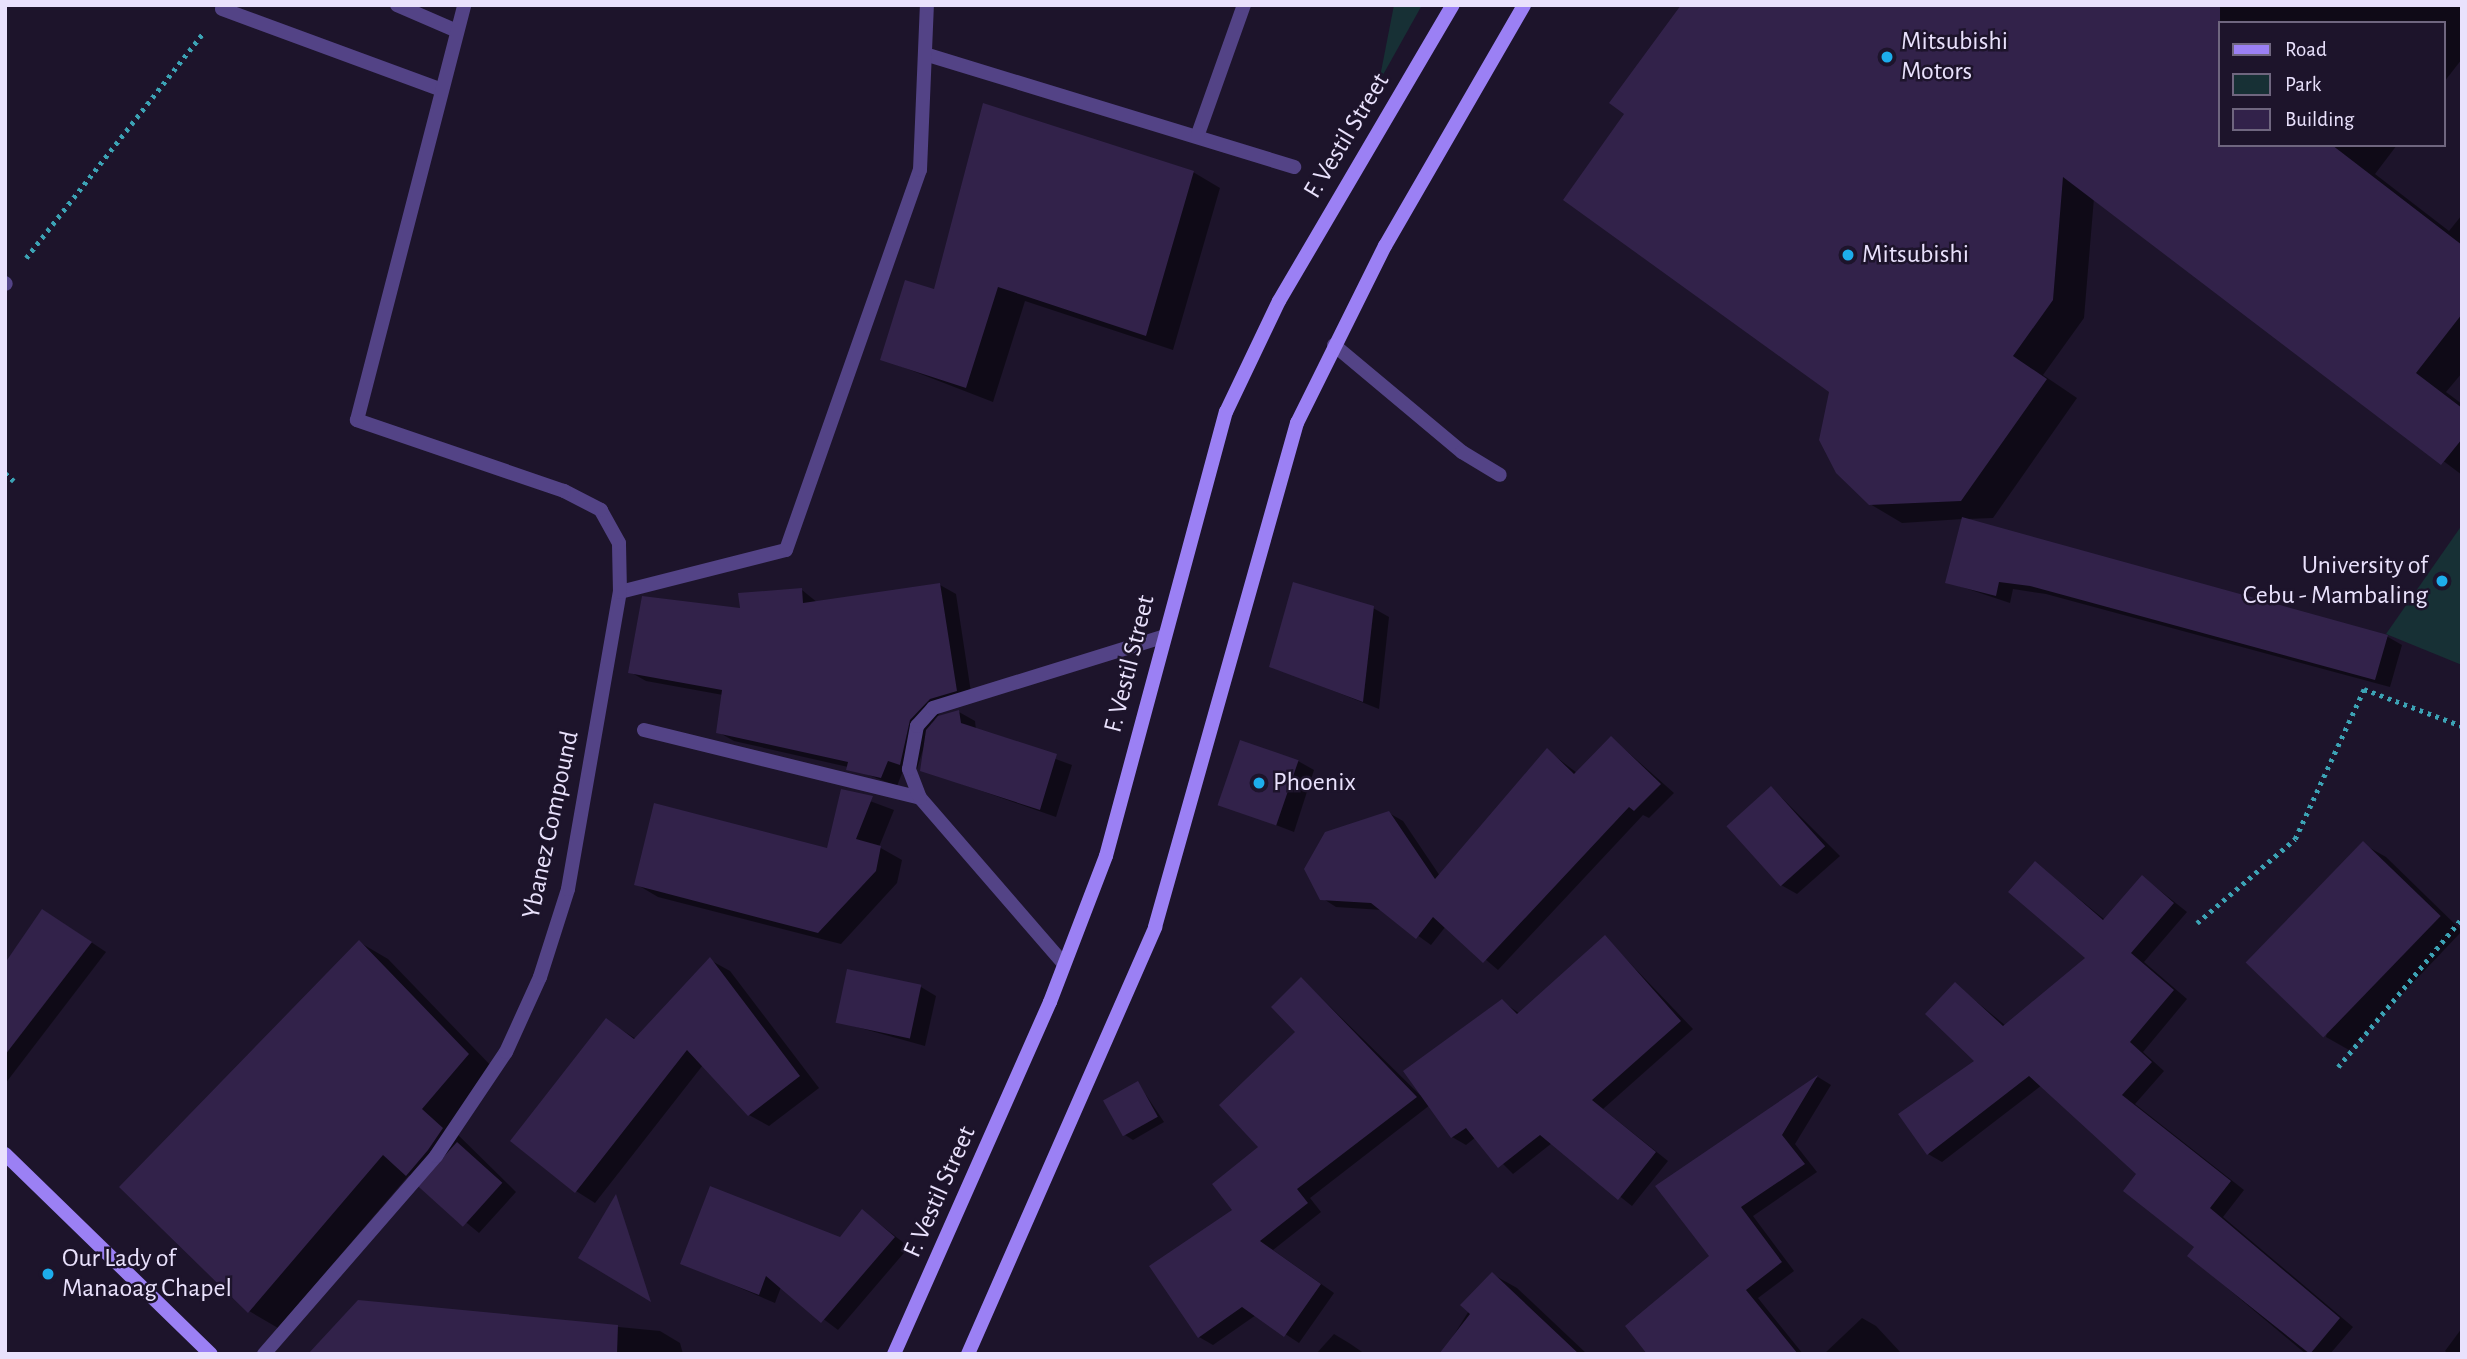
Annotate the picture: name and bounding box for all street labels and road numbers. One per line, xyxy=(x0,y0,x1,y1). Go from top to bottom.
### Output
street label: F. Vestil Street xyxy=(1297,68,1397,204)
street label: F. Vestil Street xyxy=(1098,592,1162,736)
street label: Ybanez Compound xyxy=(516,728,586,922)
street label: F. Vestil Street xyxy=(897,1121,983,1263)

